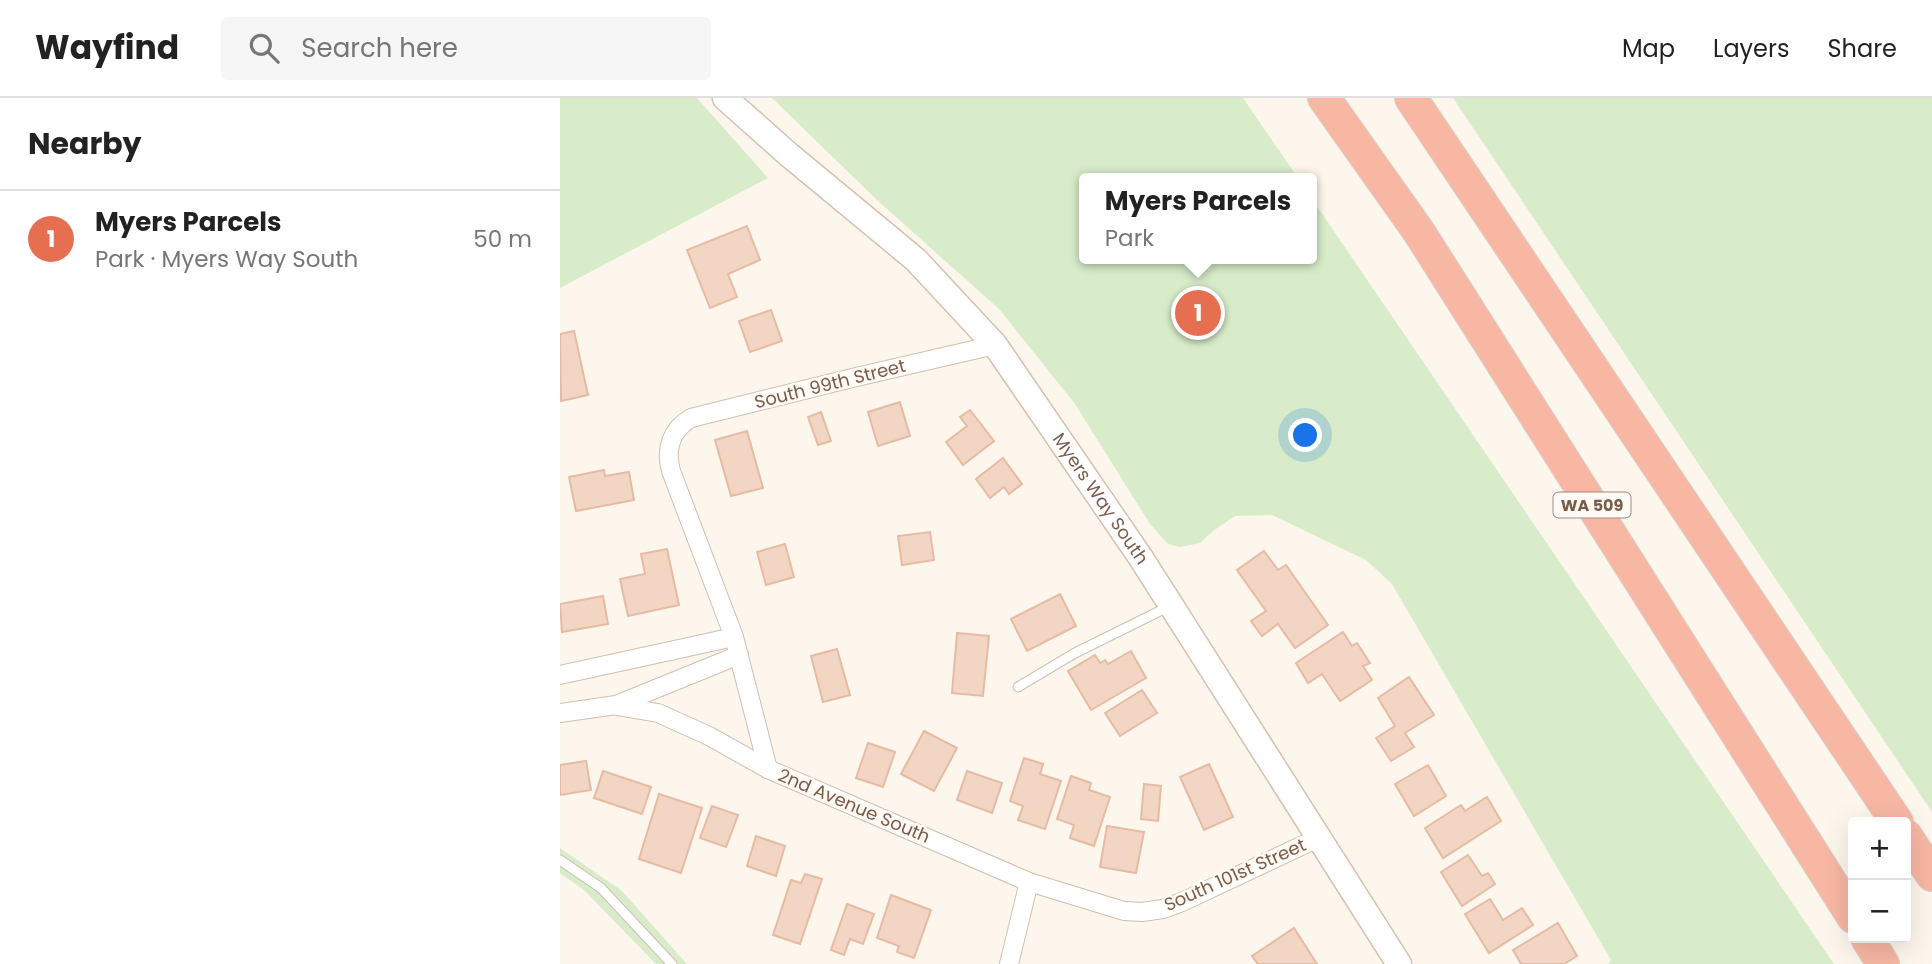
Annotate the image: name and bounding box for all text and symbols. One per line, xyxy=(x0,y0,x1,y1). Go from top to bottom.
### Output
search box xyxy=(221,17,711,80)
text: Wayfind xyxy=(35,24,179,71)
icon: search xyxy=(245,29,283,67)
text: Search here xyxy=(301,30,458,66)
text: Map xyxy=(1622,32,1675,65)
text: Layers xyxy=(1713,32,1789,65)
text: Share xyxy=(1827,32,1897,65)
text: Nearby xyxy=(28,122,142,165)
popup xyxy=(1079,173,1317,264)
text: Myers Parcels xyxy=(1105,183,1291,219)
text: Myers Parcels xyxy=(95,204,281,240)
text: Park xyxy=(1105,222,1154,254)
text: 1 xyxy=(47,223,55,255)
text: 50 m xyxy=(473,223,532,255)
text: Park · Myers Way South xyxy=(95,243,358,275)
pin: 1 xyxy=(1175,287,1221,339)
street label: South 99th Street xyxy=(752,353,908,414)
your location xyxy=(1288,418,1322,452)
street label: Myers Way South xyxy=(1047,428,1155,569)
road number: WA 509 xyxy=(1553,492,1630,518)
street label: 2nd Avenue South xyxy=(774,762,934,849)
map controls xyxy=(1848,817,1911,943)
button: + xyxy=(1848,817,1911,880)
street label: South 101st Street xyxy=(1160,832,1310,917)
button: − xyxy=(1848,880,1911,943)

